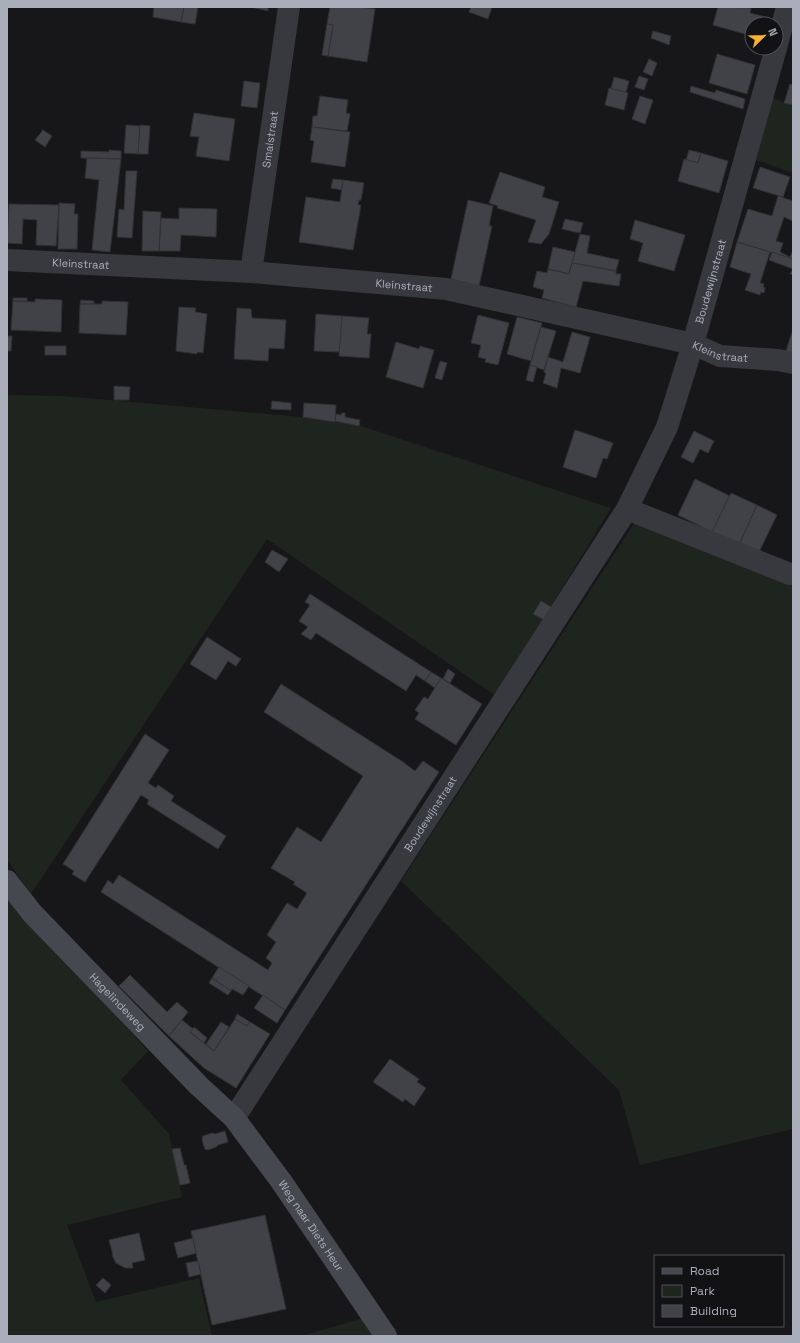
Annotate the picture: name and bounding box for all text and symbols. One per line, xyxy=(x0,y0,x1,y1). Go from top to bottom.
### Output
north arrow xyxy=(744,16,784,56)
text: N xyxy=(765,26,781,38)
street label: Smalstraat xyxy=(259,110,281,169)
street label: Boudewijnstraat xyxy=(692,237,729,325)
street label: Kleinstraat xyxy=(52,255,110,272)
street label: Kleinstraat xyxy=(375,276,433,295)
street label: Kleinstraat xyxy=(690,338,749,365)
street label: Boudewijnstraat xyxy=(401,773,460,854)
street label: Hagelindeweg xyxy=(87,970,149,1034)
street label: Weg naar Diets Heur xyxy=(275,1177,347,1274)
legend xyxy=(654,1255,784,1327)
text: Road xyxy=(690,1263,719,1279)
text: Park xyxy=(690,1283,715,1299)
text: Building xyxy=(690,1303,737,1319)

